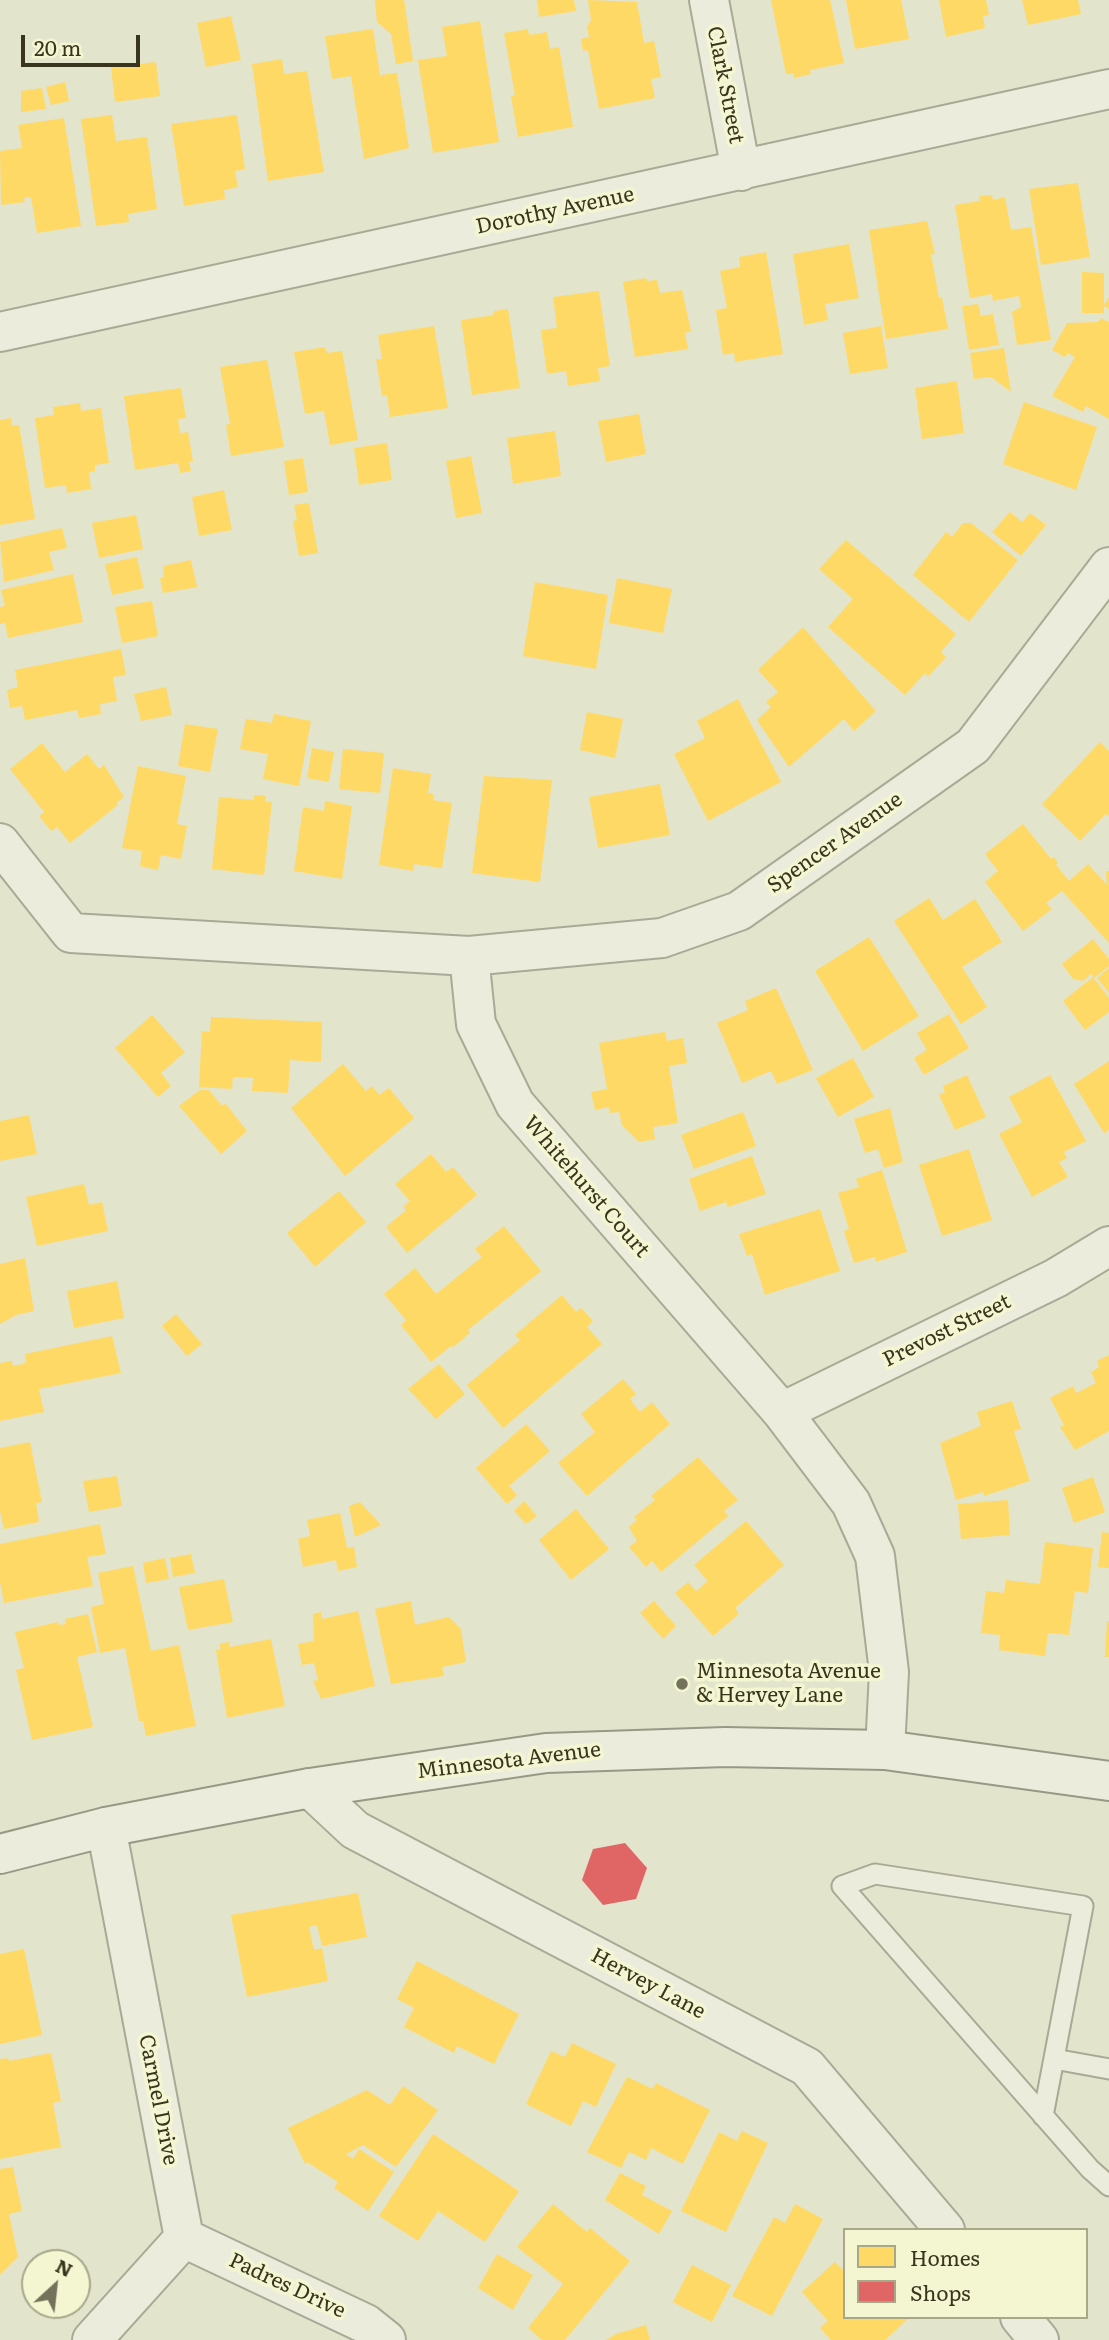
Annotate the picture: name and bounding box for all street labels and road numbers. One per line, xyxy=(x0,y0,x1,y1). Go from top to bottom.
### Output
street label: Clark Street xyxy=(701,24,749,146)
street label: Dorothy Avenue xyxy=(474,182,636,240)
street label: Spencer Avenue xyxy=(763,787,907,899)
street label: Whitehurst Court xyxy=(518,1111,654,1263)
street label: Prevost Street xyxy=(879,1289,1015,1373)
street label: Minnesota Avenue xyxy=(416,1737,602,1785)
street label: Hervey Lane xyxy=(586,1943,710,2025)
street label: Carmel Drive xyxy=(133,2032,183,2168)
street label: Padres Drive xyxy=(225,2248,349,2324)

